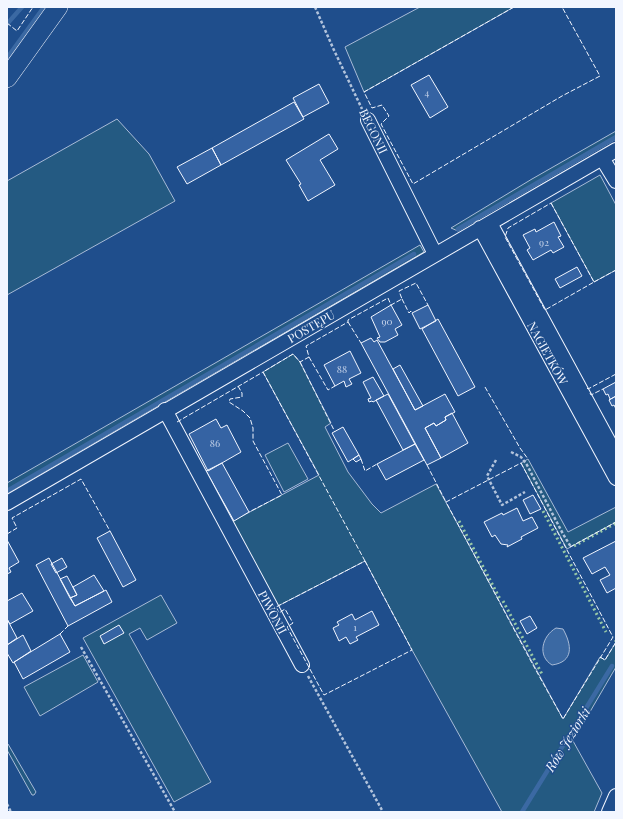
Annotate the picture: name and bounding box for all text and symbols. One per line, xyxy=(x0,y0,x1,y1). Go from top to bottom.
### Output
house number: 4 xyxy=(425,85,430,99)
street label: BEGONII xyxy=(356,106,392,156)
house number: 92 xyxy=(539,235,549,249)
street label: POSTĘPU xyxy=(284,306,338,346)
house number: 90 xyxy=(381,314,393,328)
street label: NAGIETKÓW xyxy=(524,319,572,388)
house number: 88 xyxy=(337,362,347,376)
house number: 86 xyxy=(210,436,220,450)
street label: PIWONII xyxy=(255,587,291,637)
house number: 1 xyxy=(353,620,357,634)
water label: Rów Jeziorki xyxy=(540,703,594,775)

